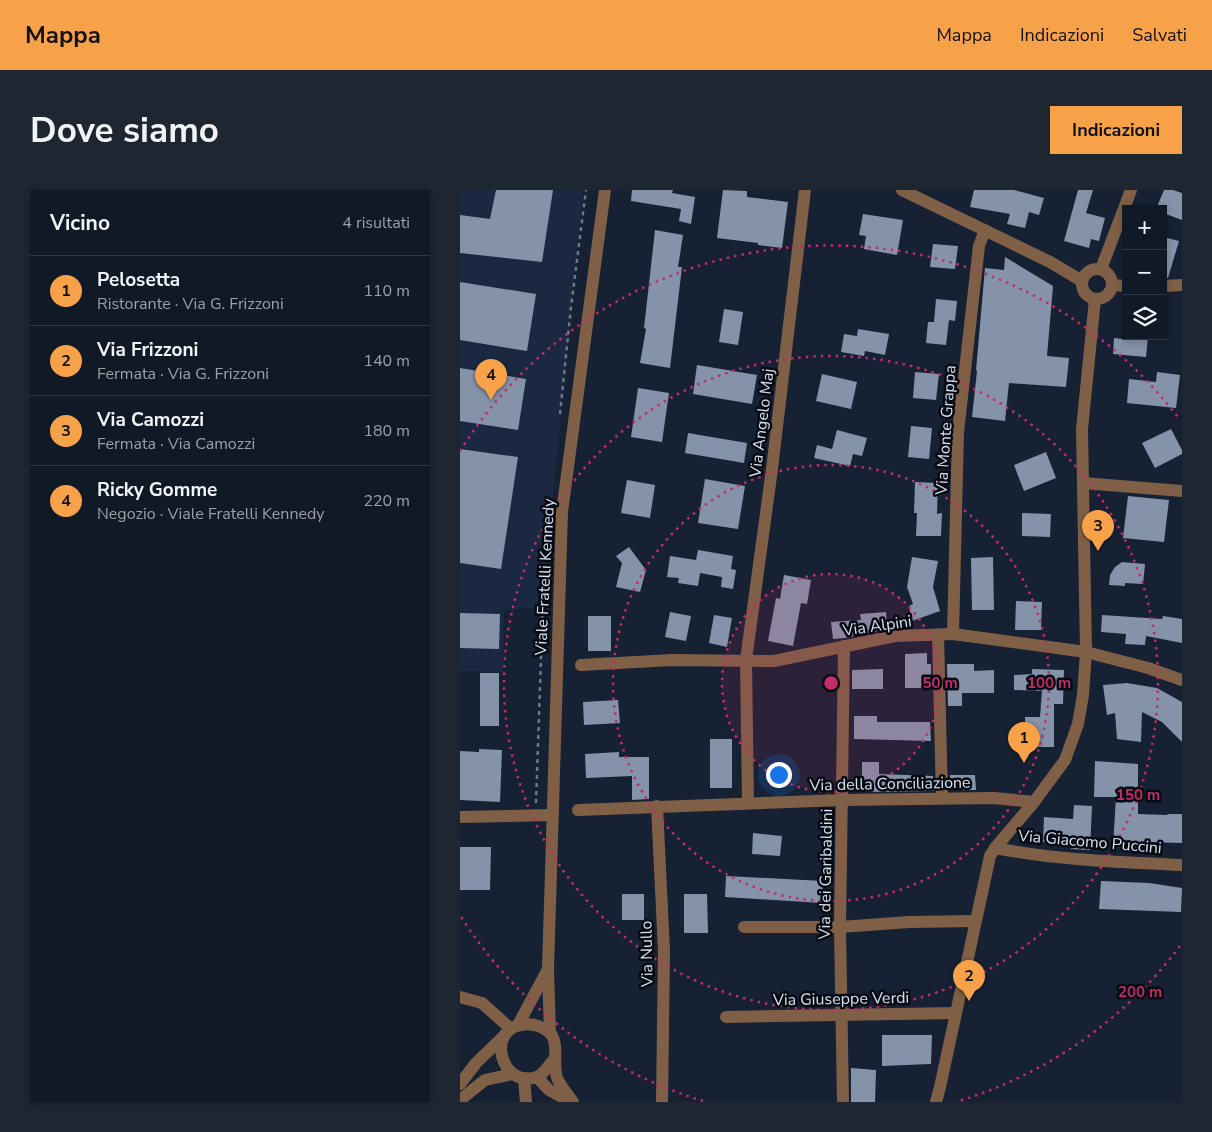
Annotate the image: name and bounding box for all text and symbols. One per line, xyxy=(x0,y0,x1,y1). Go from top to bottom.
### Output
text: Mappa xyxy=(25,19,101,51)
text: Mappa xyxy=(936,23,992,47)
text: Indicazioni xyxy=(1020,23,1104,47)
text: Salvati xyxy=(1132,23,1187,47)
button: Indicazioni xyxy=(1050,106,1182,154)
text: Dove siamo xyxy=(30,107,219,154)
map controls xyxy=(1122,205,1167,340)
button: + xyxy=(1122,205,1167,250)
text: Vicino xyxy=(50,209,110,237)
text: 4 risultati xyxy=(342,212,410,234)
button: − xyxy=(1122,250,1167,295)
text: Pelosetta xyxy=(97,267,180,293)
text: 1 xyxy=(61,280,71,302)
text: 110 m xyxy=(363,280,410,302)
text: Ristorante · Via G. Frizzoni xyxy=(97,293,284,315)
button: layers xyxy=(1122,295,1167,340)
text: Via Frizzoni xyxy=(97,337,198,363)
text: 2 xyxy=(61,350,71,372)
text: 140 m xyxy=(363,350,410,372)
pin: 4 xyxy=(475,359,507,400)
text: Fermata · Via G. Frizzoni xyxy=(97,363,269,385)
street label: Via Monte Grappa xyxy=(930,364,962,497)
street label: Via Angelo Maj xyxy=(744,367,780,480)
text: Via Camozzi xyxy=(97,407,204,433)
text: 3 xyxy=(61,420,71,442)
text: 180 m xyxy=(363,420,410,442)
text: Fermata · Via Camozzi xyxy=(97,433,255,455)
text: Ricky Gomme xyxy=(97,477,217,503)
text: 4 xyxy=(61,490,71,512)
text: 220 m xyxy=(363,490,410,512)
street label: Viale Fratelli Kennedy xyxy=(530,497,560,657)
text: Negozio · Viale Fratelli Kennedy xyxy=(97,503,325,525)
pin: 3 xyxy=(1082,510,1114,551)
street label: Via Alpini xyxy=(840,610,913,642)
text: 50 m xyxy=(922,673,958,693)
text: 100 m xyxy=(1027,673,1071,693)
centre of rings xyxy=(822,674,840,692)
pin: 1 xyxy=(1008,722,1040,763)
your location xyxy=(766,762,792,788)
street label: Via della Conciliazione xyxy=(808,772,971,796)
text: 150 m xyxy=(1116,785,1160,805)
street label: Via dei Garibaldini xyxy=(814,808,838,941)
street label: Via Giacomo Puccini xyxy=(1016,825,1163,859)
street label: Via Nullo xyxy=(635,920,659,988)
pin: 2 xyxy=(953,960,985,1001)
text: 200 m xyxy=(1118,982,1162,1002)
street label: Via Giuseppe Verdi xyxy=(772,987,909,1011)

